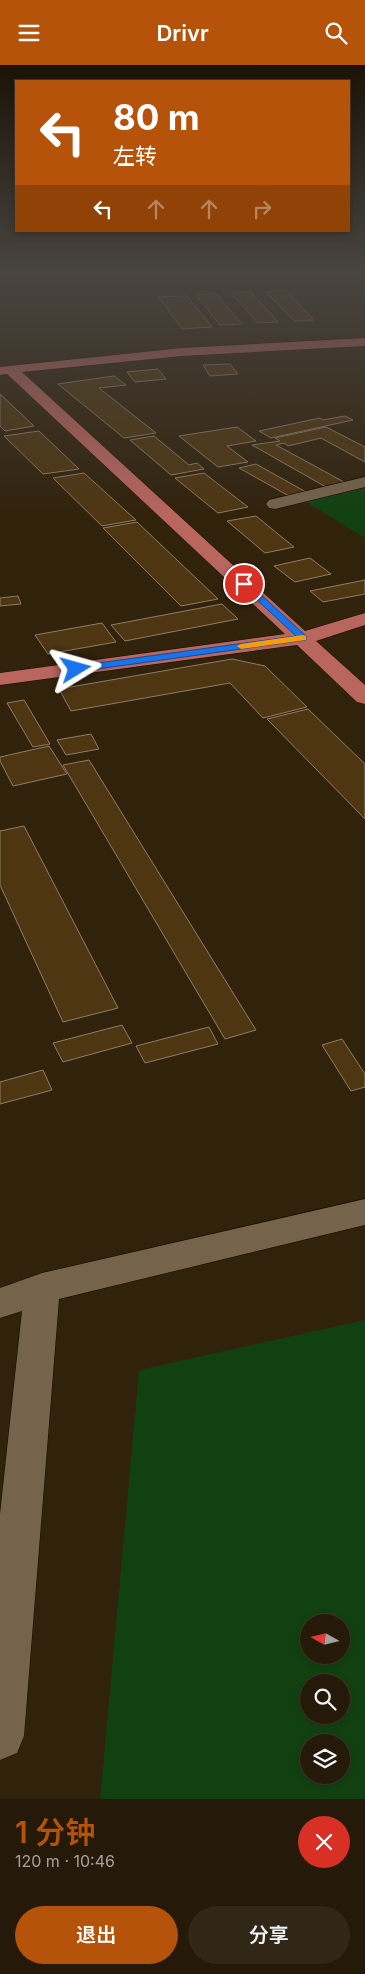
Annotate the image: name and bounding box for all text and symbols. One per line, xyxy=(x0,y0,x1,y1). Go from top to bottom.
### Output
icon: menu xyxy=(15,19,43,47)
icon: search xyxy=(322,19,350,47)
text: Drivr xyxy=(156,20,209,46)
text: 80 m xyxy=(113,96,200,138)
icon: left xyxy=(30,100,95,165)
text: 左转 xyxy=(113,143,157,169)
icon: left xyxy=(89,195,117,223)
icon: ahead xyxy=(142,195,170,223)
icon: ahead xyxy=(195,195,223,223)
icon: right xyxy=(248,195,276,223)
pin xyxy=(223,563,265,605)
icon: arrive xyxy=(230,570,258,598)
position arrow xyxy=(49,642,101,694)
north arrow xyxy=(300,1614,350,1664)
map controls xyxy=(300,1614,350,1784)
button: search xyxy=(300,1674,350,1724)
button: layers xyxy=(300,1734,350,1784)
text: 1 分钟 xyxy=(15,1814,95,1850)
button: close xyxy=(298,1816,350,1868)
text: 120 m · 10:46 xyxy=(15,1851,115,1871)
button: 退出 xyxy=(15,1906,178,1964)
button: 分享 xyxy=(188,1906,350,1964)

